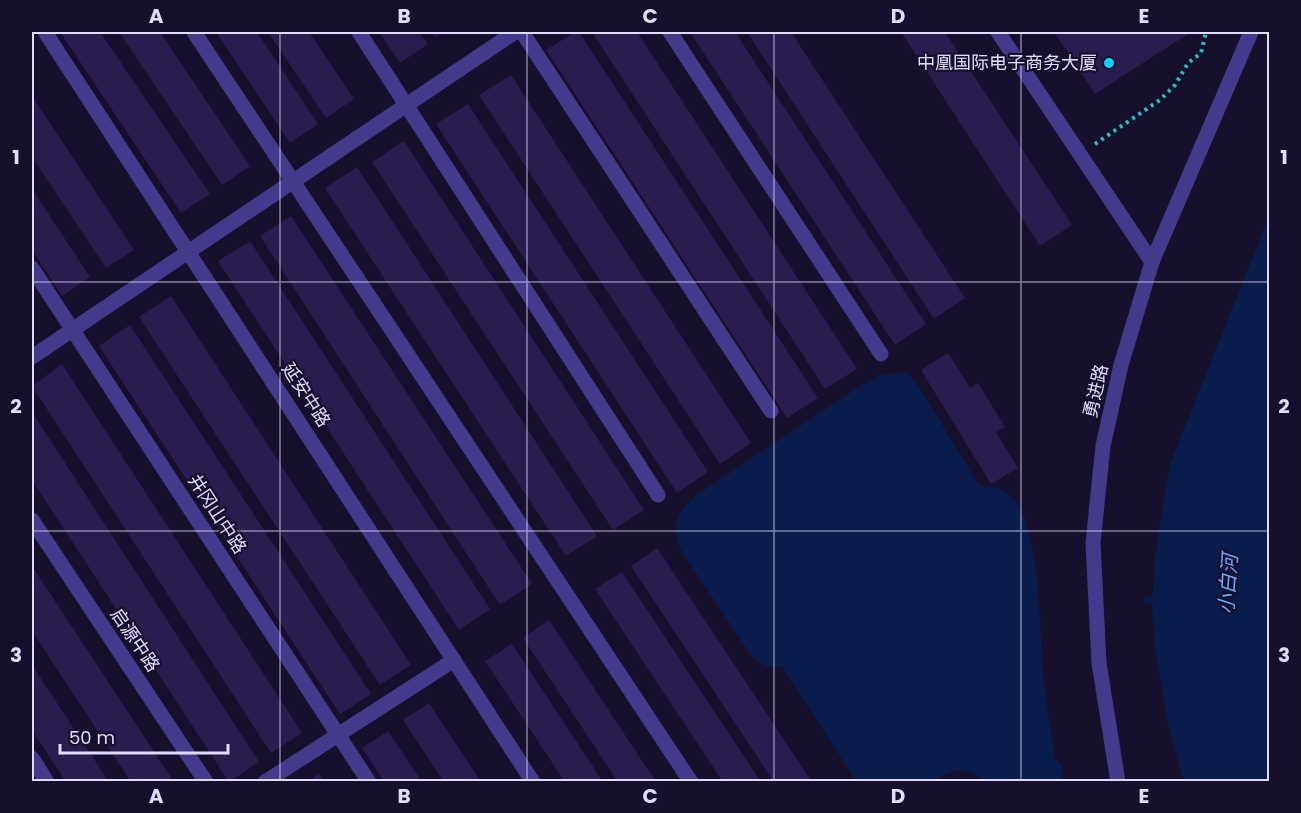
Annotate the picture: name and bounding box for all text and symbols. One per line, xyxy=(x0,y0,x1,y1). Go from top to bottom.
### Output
text: A xyxy=(149,2,164,30)
text: B xyxy=(397,2,411,30)
text: C xyxy=(642,2,658,30)
text: D xyxy=(891,2,905,30)
text: E xyxy=(1139,2,1149,30)
place label: 中凰国际电子商务大厦 xyxy=(917,50,1097,75)
marker: 中凰国际电子商务大厦 xyxy=(1102,56,1116,70)
text: 1 xyxy=(12,143,20,171)
text: 1 xyxy=(1280,143,1288,171)
street label: 延安中路 xyxy=(276,358,337,432)
street label: 勇进路 xyxy=(1077,362,1114,420)
text: 2 xyxy=(10,392,22,420)
text: 2 xyxy=(1278,392,1290,420)
street label: 井冈山中路 xyxy=(182,469,252,558)
water label: 小白河 xyxy=(1212,549,1244,615)
street label: 启源中路 xyxy=(105,603,166,677)
text: 3 xyxy=(10,641,22,669)
text: 3 xyxy=(1278,641,1290,669)
scale bar xyxy=(60,717,228,755)
text: 50 m xyxy=(69,725,115,750)
text: A xyxy=(149,782,164,810)
text: B xyxy=(397,782,411,810)
text: C xyxy=(642,782,658,810)
text: D xyxy=(891,782,905,810)
text: E xyxy=(1139,782,1149,810)

